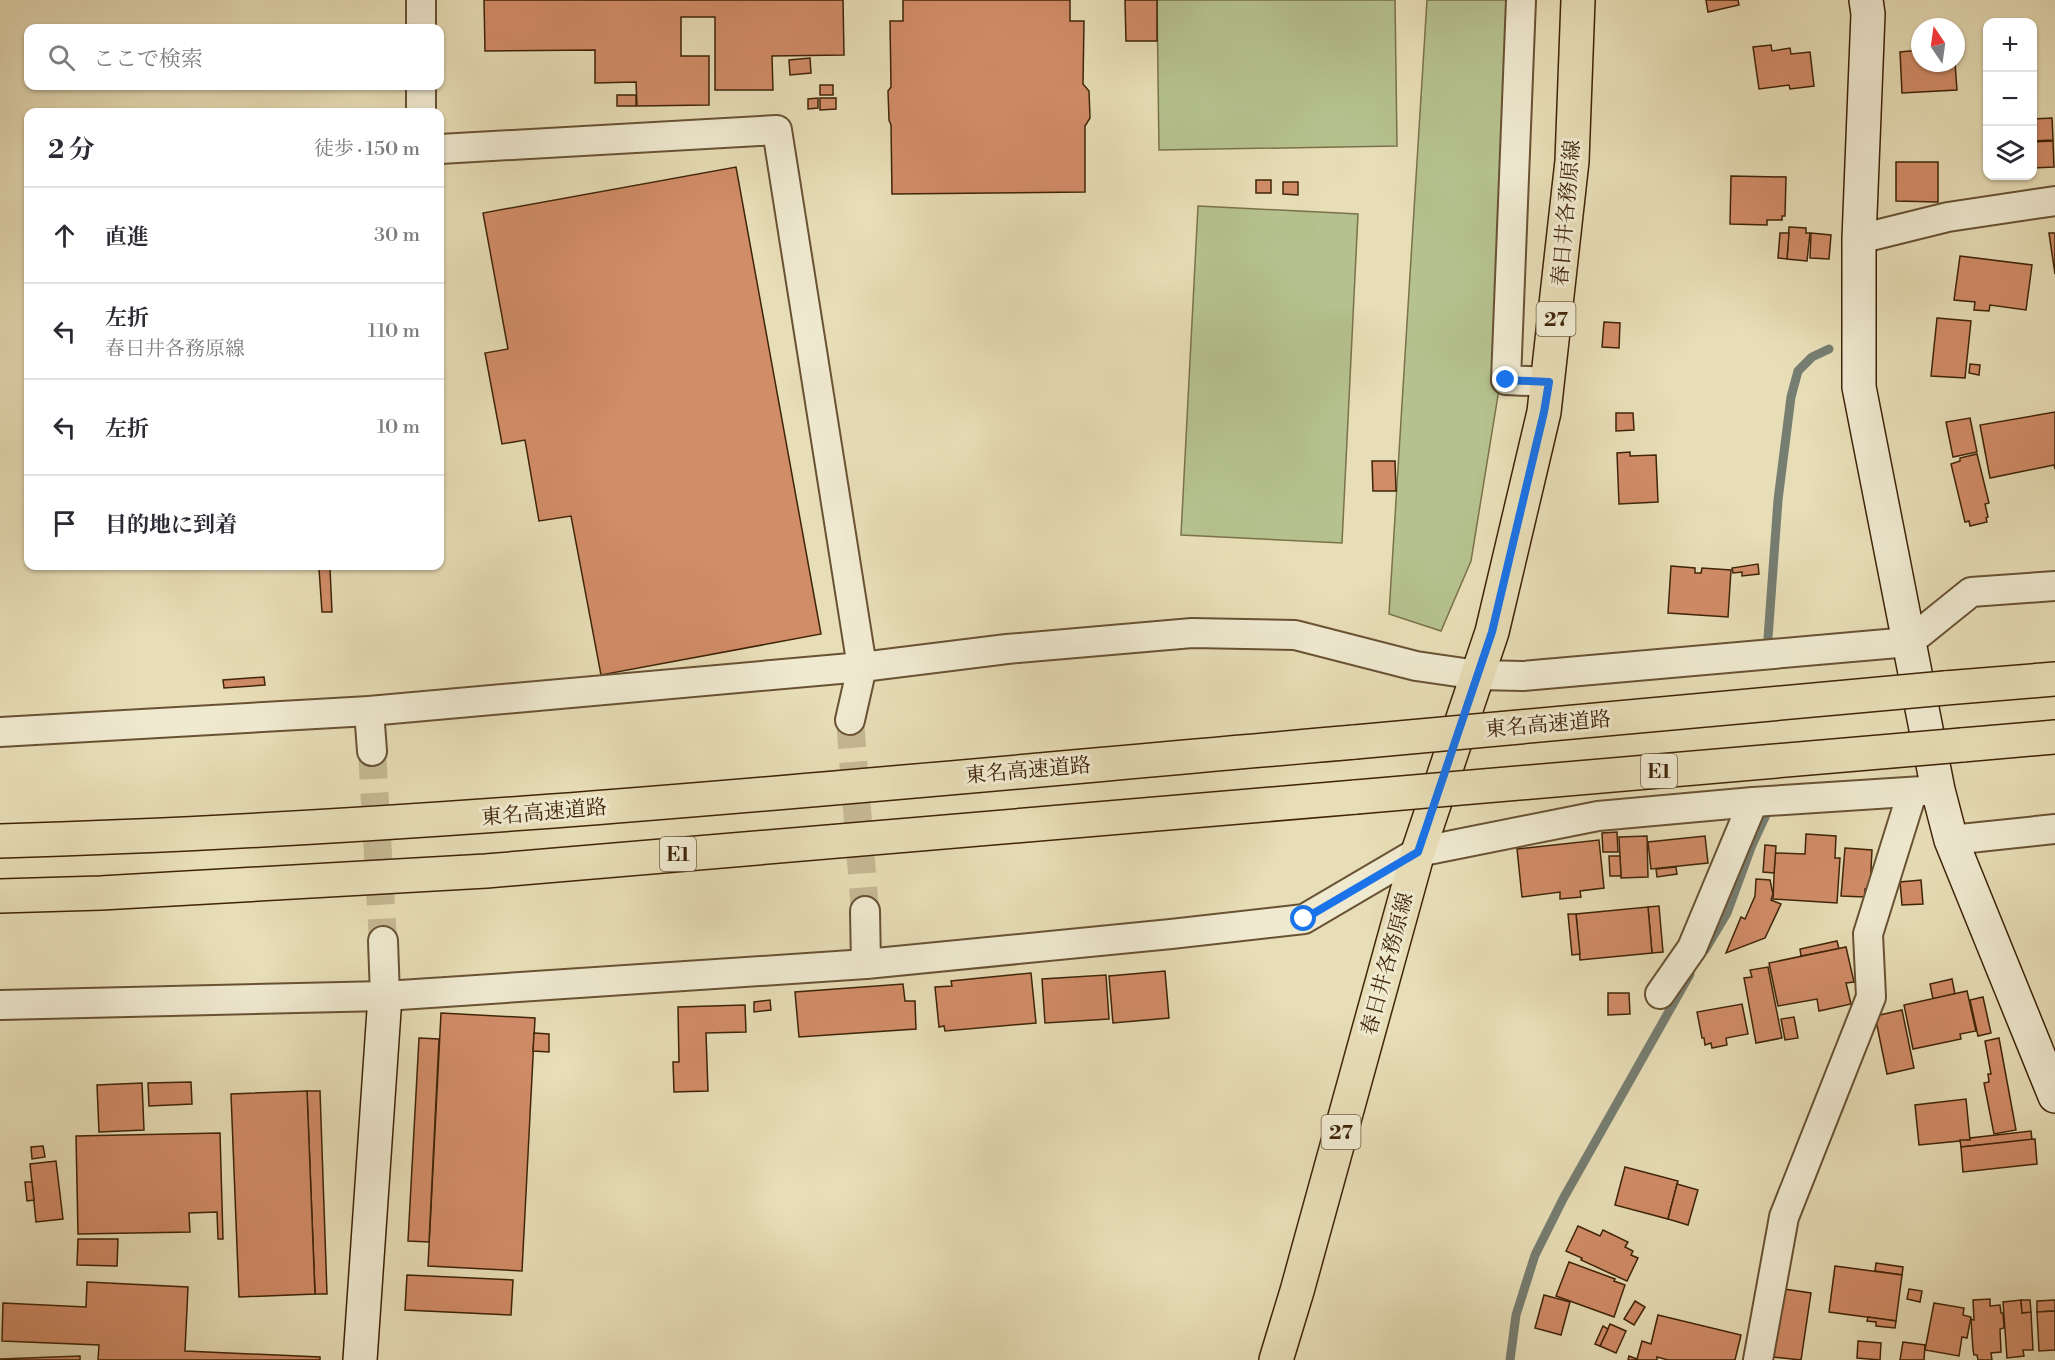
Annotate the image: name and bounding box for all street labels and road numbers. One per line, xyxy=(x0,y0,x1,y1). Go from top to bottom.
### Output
street label: 春日井各務原線 xyxy=(1548,139,1586,287)
road number: 27 xyxy=(1536,302,1576,336)
street label: 東名高速道路 xyxy=(1484,707,1612,743)
street label: 東名高速道路 xyxy=(964,753,1092,789)
road number: E1 xyxy=(1641,754,1677,788)
street label: 東名高速道路 xyxy=(480,795,608,831)
road number: E1 xyxy=(660,837,696,871)
street label: 春日井各務原線 xyxy=(1356,890,1420,1039)
road number: 27 xyxy=(1322,1115,1360,1149)

